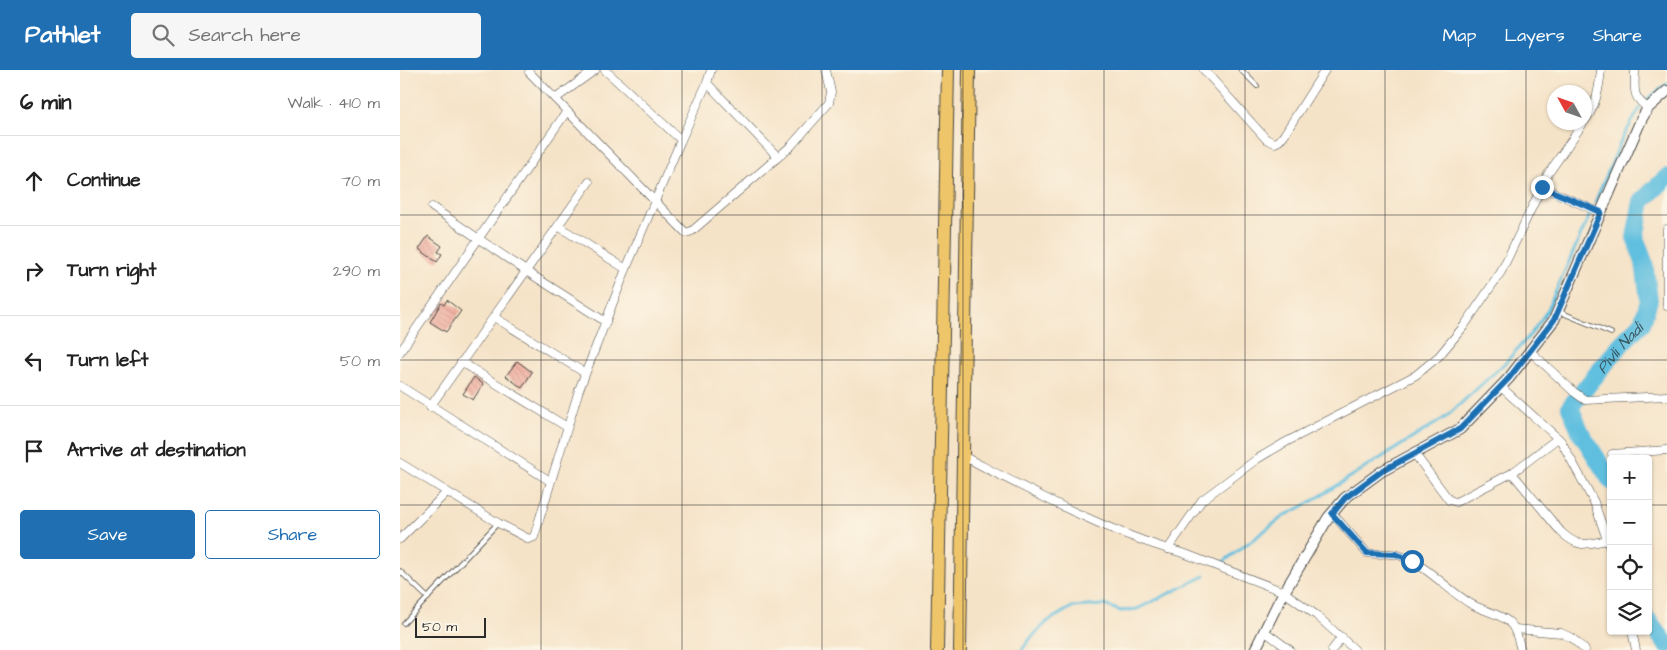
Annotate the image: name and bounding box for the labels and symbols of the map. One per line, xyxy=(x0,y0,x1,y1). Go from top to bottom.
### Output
north arrow xyxy=(1547,85,1592,130)
route end xyxy=(1531,176,1554,199)
water label: Pivli Nadi xyxy=(1592,316,1650,378)
route start xyxy=(1401,550,1424,573)
scale bar xyxy=(415,615,486,638)

